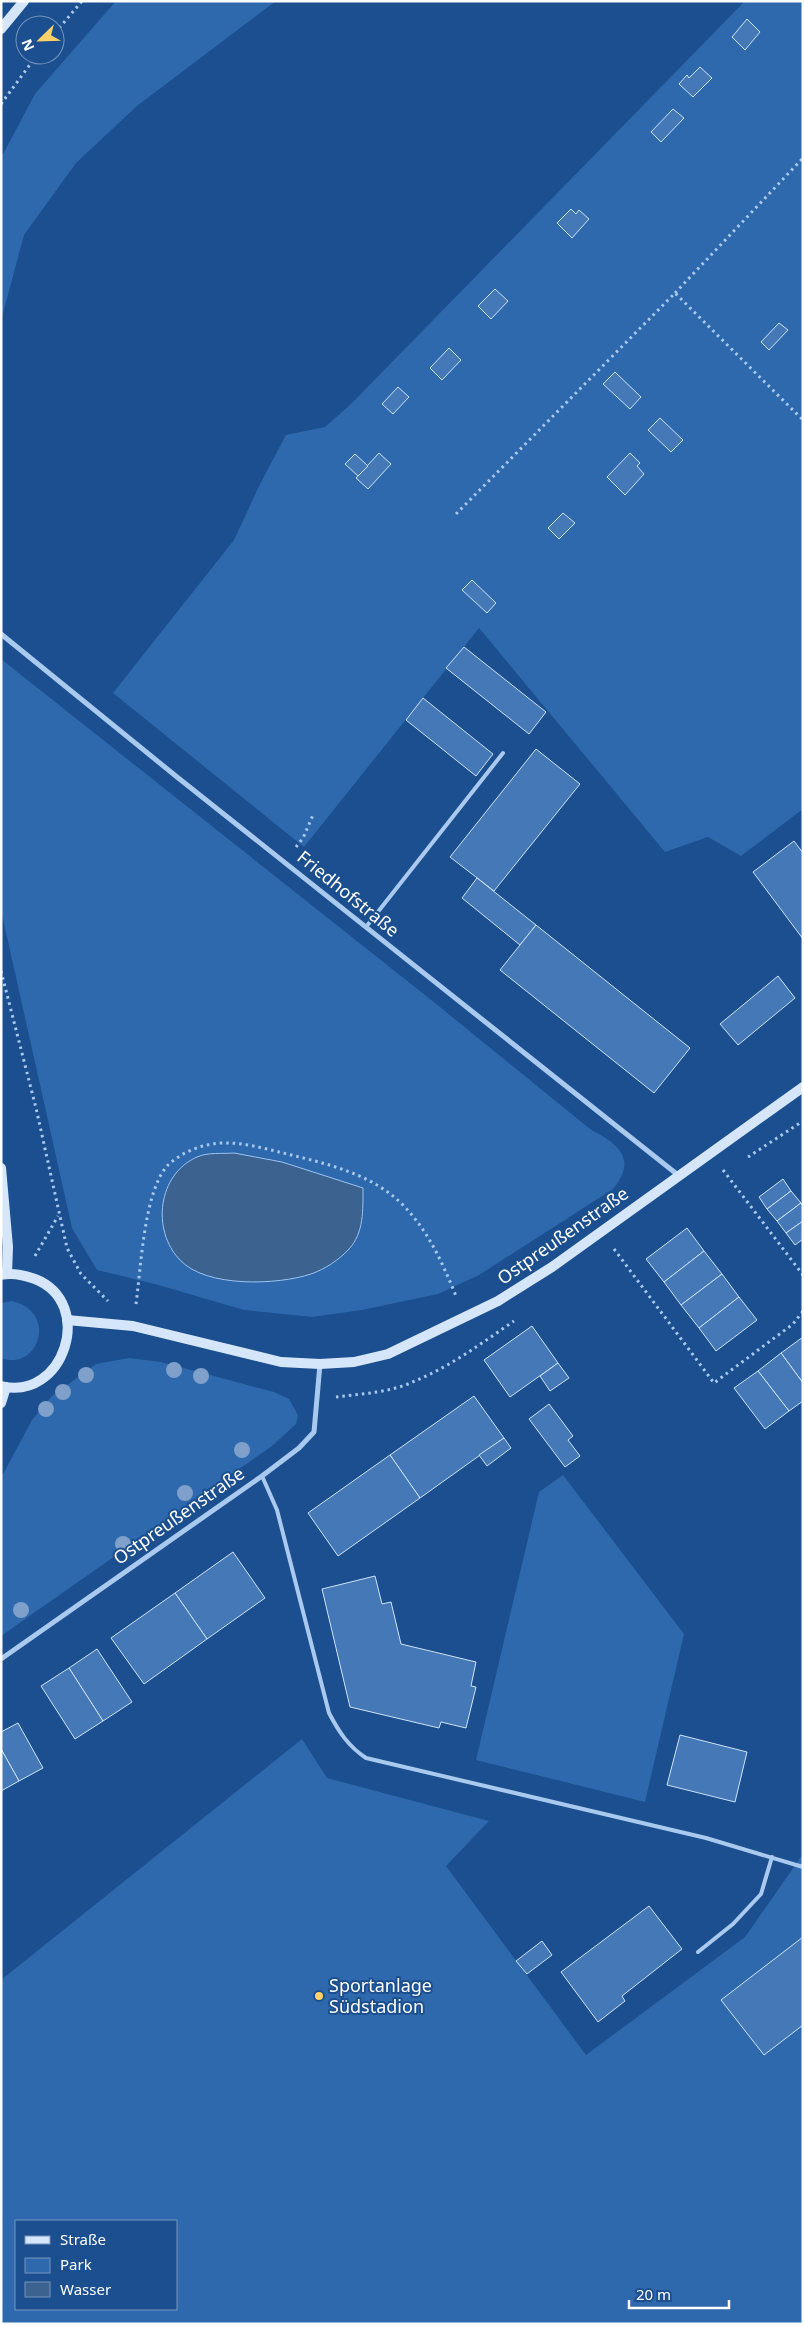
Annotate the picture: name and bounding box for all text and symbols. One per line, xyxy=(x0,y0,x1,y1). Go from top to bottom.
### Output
north arrow xyxy=(15,15,65,65)
text: N xyxy=(17,36,39,54)
street label: Friedhofstraße xyxy=(293,845,405,942)
street label: Ostpreußenstraße xyxy=(492,1181,633,1289)
street label: Ostpreußenstraße xyxy=(108,1461,249,1569)
place label: Sportanlage Südstadion xyxy=(329,1973,432,2018)
marker: Sportanlage Südstadion xyxy=(313,1990,325,2002)
legend xyxy=(15,2220,178,2310)
text: Straße xyxy=(60,2229,106,2249)
text: Park xyxy=(60,2254,92,2274)
scale bar xyxy=(629,2278,729,2310)
text: Wasser xyxy=(60,2279,111,2299)
text: 20 m xyxy=(636,2284,671,2304)

